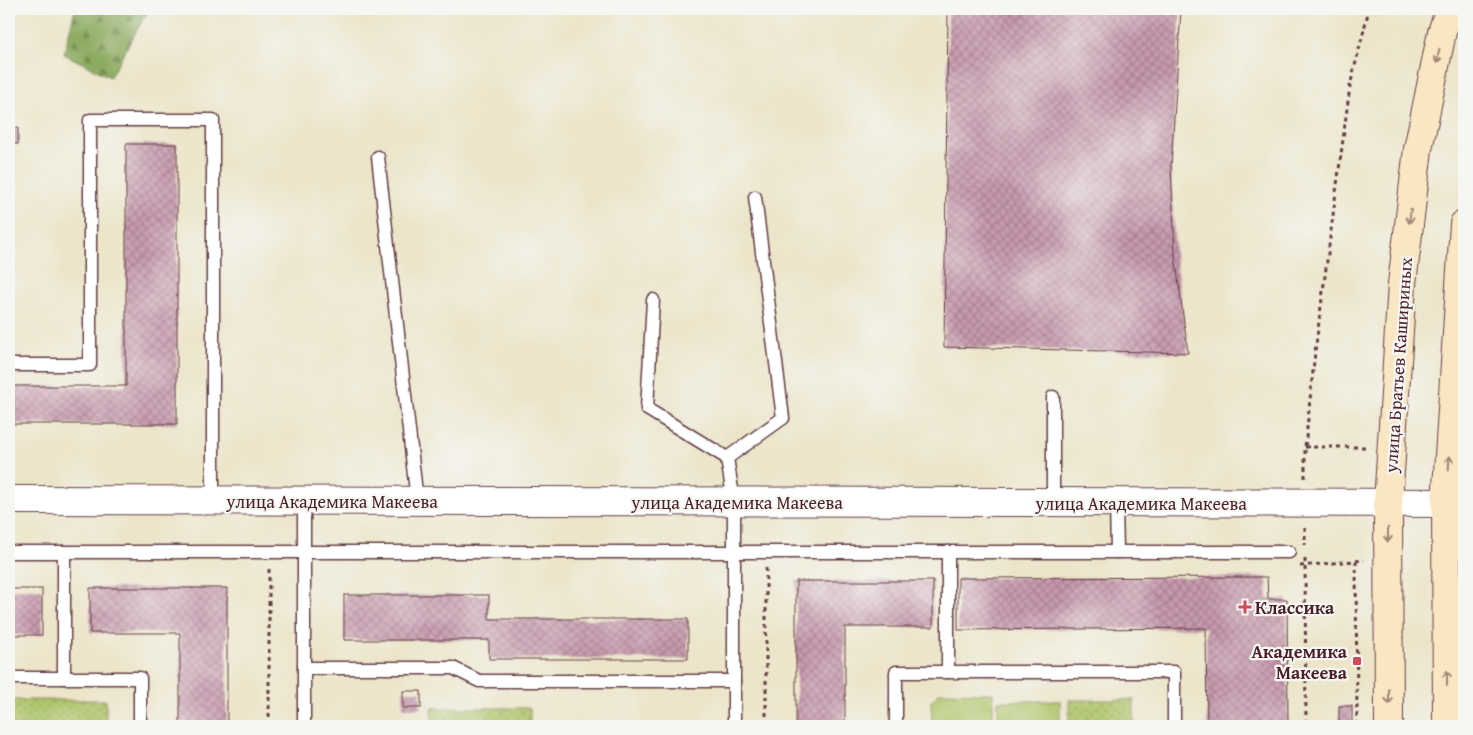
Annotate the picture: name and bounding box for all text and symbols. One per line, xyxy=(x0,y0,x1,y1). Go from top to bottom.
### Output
one-way arrow xyxy=(1432,47,1442,63)
one-way arrow xyxy=(1405,208,1415,224)
street label: улица Братьев Кашириных xyxy=(1377,255,1419,475)
one-way arrow xyxy=(1444,455,1453,471)
street label: улица Академика Макеева xyxy=(225,488,438,515)
street label: улица Академика Макеева xyxy=(630,489,843,516)
street label: улица Академика Макеева xyxy=(1034,490,1247,517)
one-way arrow xyxy=(1383,526,1393,543)
place label: Классика xyxy=(1255,594,1335,621)
marker: Классика xyxy=(1239,601,1251,613)
place label: Академика Макеева xyxy=(1252,638,1348,686)
marker: Академика Макеева xyxy=(1351,655,1363,667)
one-way arrow xyxy=(1442,670,1452,686)
one-way arrow xyxy=(1384,689,1394,705)

